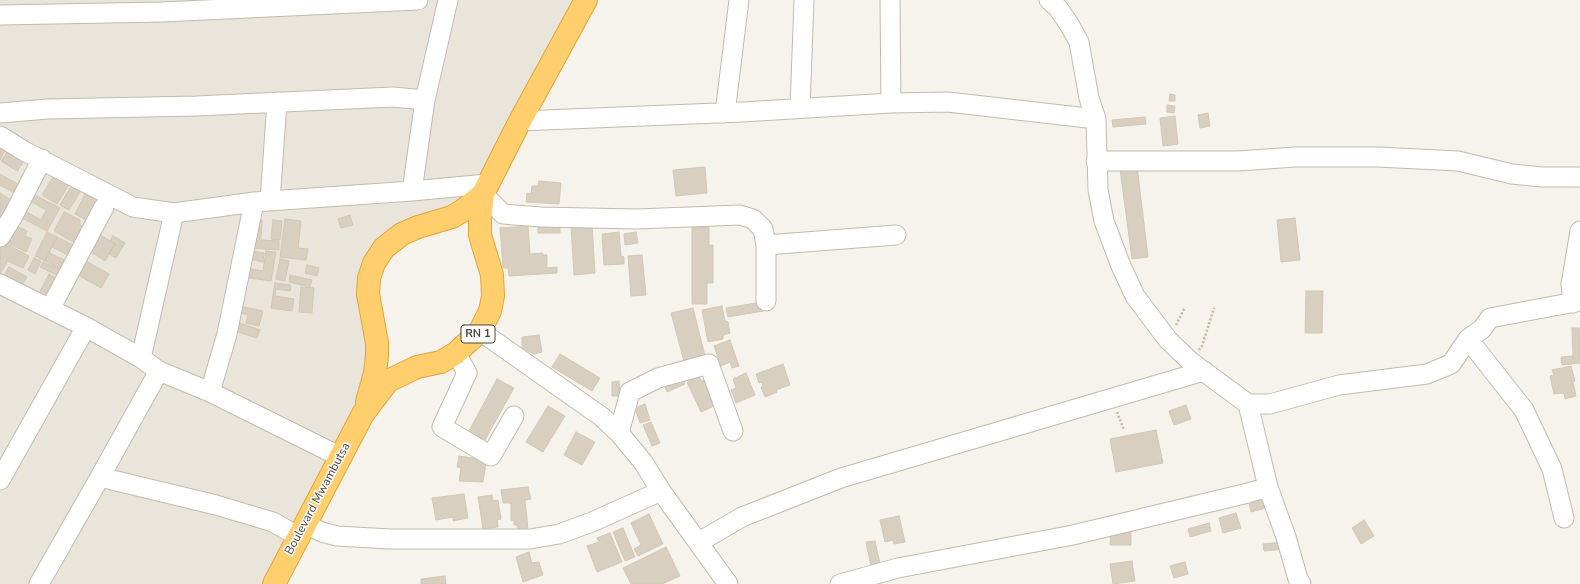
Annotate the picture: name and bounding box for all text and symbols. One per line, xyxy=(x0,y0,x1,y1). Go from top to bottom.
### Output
road number: RN 1 xyxy=(461,325,495,343)
street label: Boulevard Mwambutsa xyxy=(282,440,354,558)

